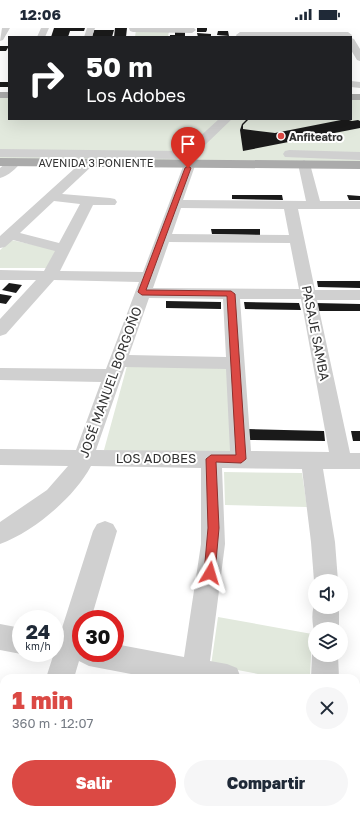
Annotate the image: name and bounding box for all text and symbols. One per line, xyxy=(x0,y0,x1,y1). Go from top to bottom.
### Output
text: 12:06 xyxy=(20,5,61,23)
text: 50 m xyxy=(86,50,153,83)
icon: right xyxy=(20,52,72,104)
text: Los Adobes xyxy=(86,84,186,106)
pin xyxy=(171,127,205,168)
place label: Anfiteatro xyxy=(289,130,343,143)
marker: Anfiteatro xyxy=(276,131,286,141)
icon: arrive xyxy=(177,133,199,155)
street label: AVENIDA 3 PONIENTE xyxy=(39,156,154,169)
street label: PASAJE SAMBA xyxy=(299,284,333,382)
street label: JOSÉ MANUEL BORGOÑO xyxy=(75,304,145,460)
street label: LOS ADOBES xyxy=(116,450,196,466)
position arrow xyxy=(189,552,231,594)
map controls xyxy=(308,574,348,662)
button: sound xyxy=(308,574,348,614)
speed limit sign: 30 xyxy=(72,610,124,662)
text: 24 xyxy=(26,619,50,643)
button: layers xyxy=(308,622,348,662)
text: km/h xyxy=(25,640,51,652)
text: 1 min xyxy=(12,685,73,714)
button: close xyxy=(306,687,348,729)
text: 360 m · 12:07 xyxy=(12,715,93,731)
button: Salir xyxy=(12,760,176,806)
button: Compartir xyxy=(184,760,348,806)

